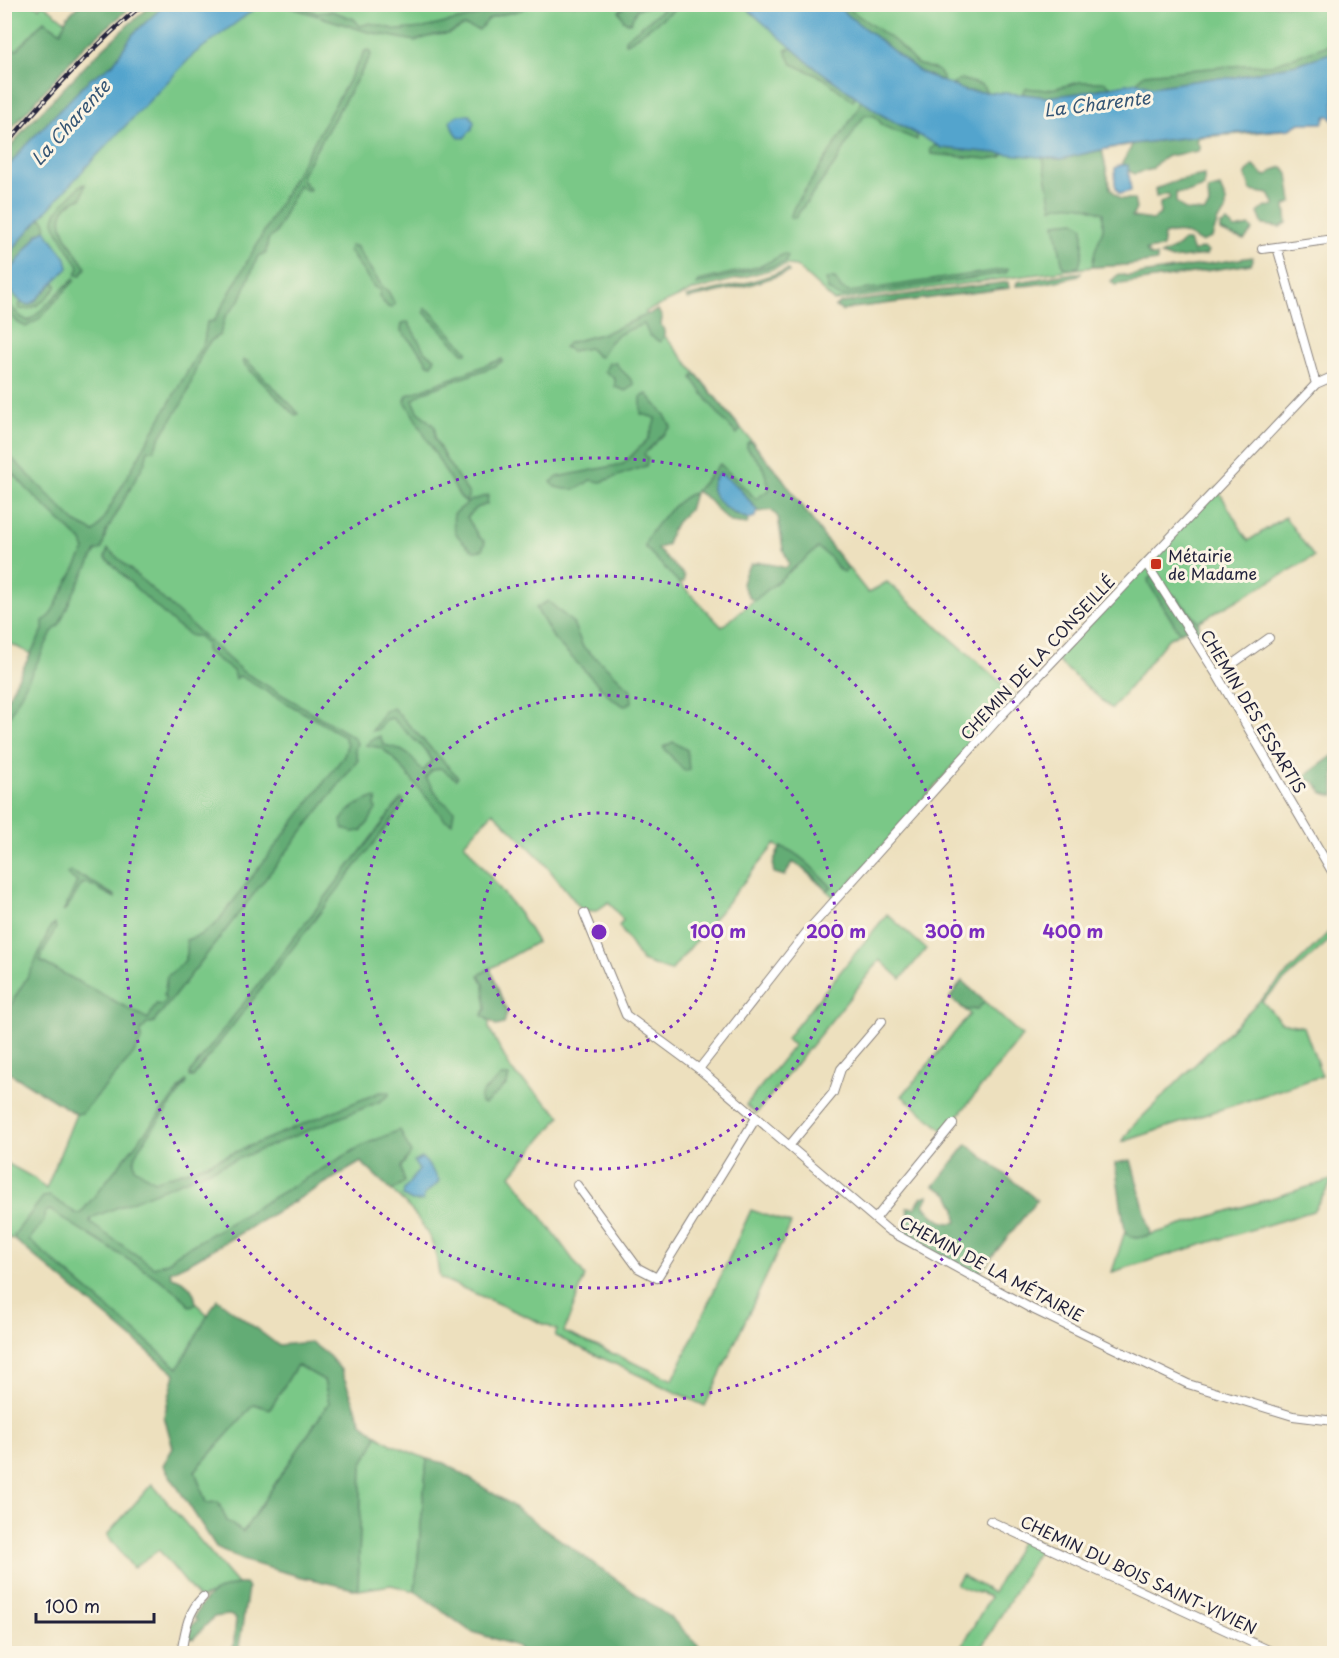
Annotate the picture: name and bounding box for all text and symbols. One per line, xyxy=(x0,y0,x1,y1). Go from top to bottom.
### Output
water label: La Charente xyxy=(24,72,117,171)
water label: La Charente xyxy=(1042,83,1153,123)
place label: Métairie de Madame xyxy=(1168,543,1257,585)
marker: Métairie de Madame xyxy=(1149,557,1163,571)
street label: CHEMIN DE LA CONSEILLÉ xyxy=(954,569,1120,745)
street label: CHEMIN DES ESSARTIS xyxy=(1195,625,1313,797)
text: 100 m xyxy=(690,917,746,944)
text: 200 m xyxy=(806,917,866,944)
text: 300 m xyxy=(925,917,985,944)
text: 400 m xyxy=(1043,917,1103,944)
centre of rings xyxy=(589,922,609,942)
street label: CHEMIN DE LA MÉTAIRIE xyxy=(896,1209,1088,1327)
street label: CHEMIN DU BOIS SAINT-VIVIEN xyxy=(1017,1509,1261,1639)
scale bar xyxy=(36,1586,154,1624)
text: 100 m xyxy=(45,1592,100,1619)

